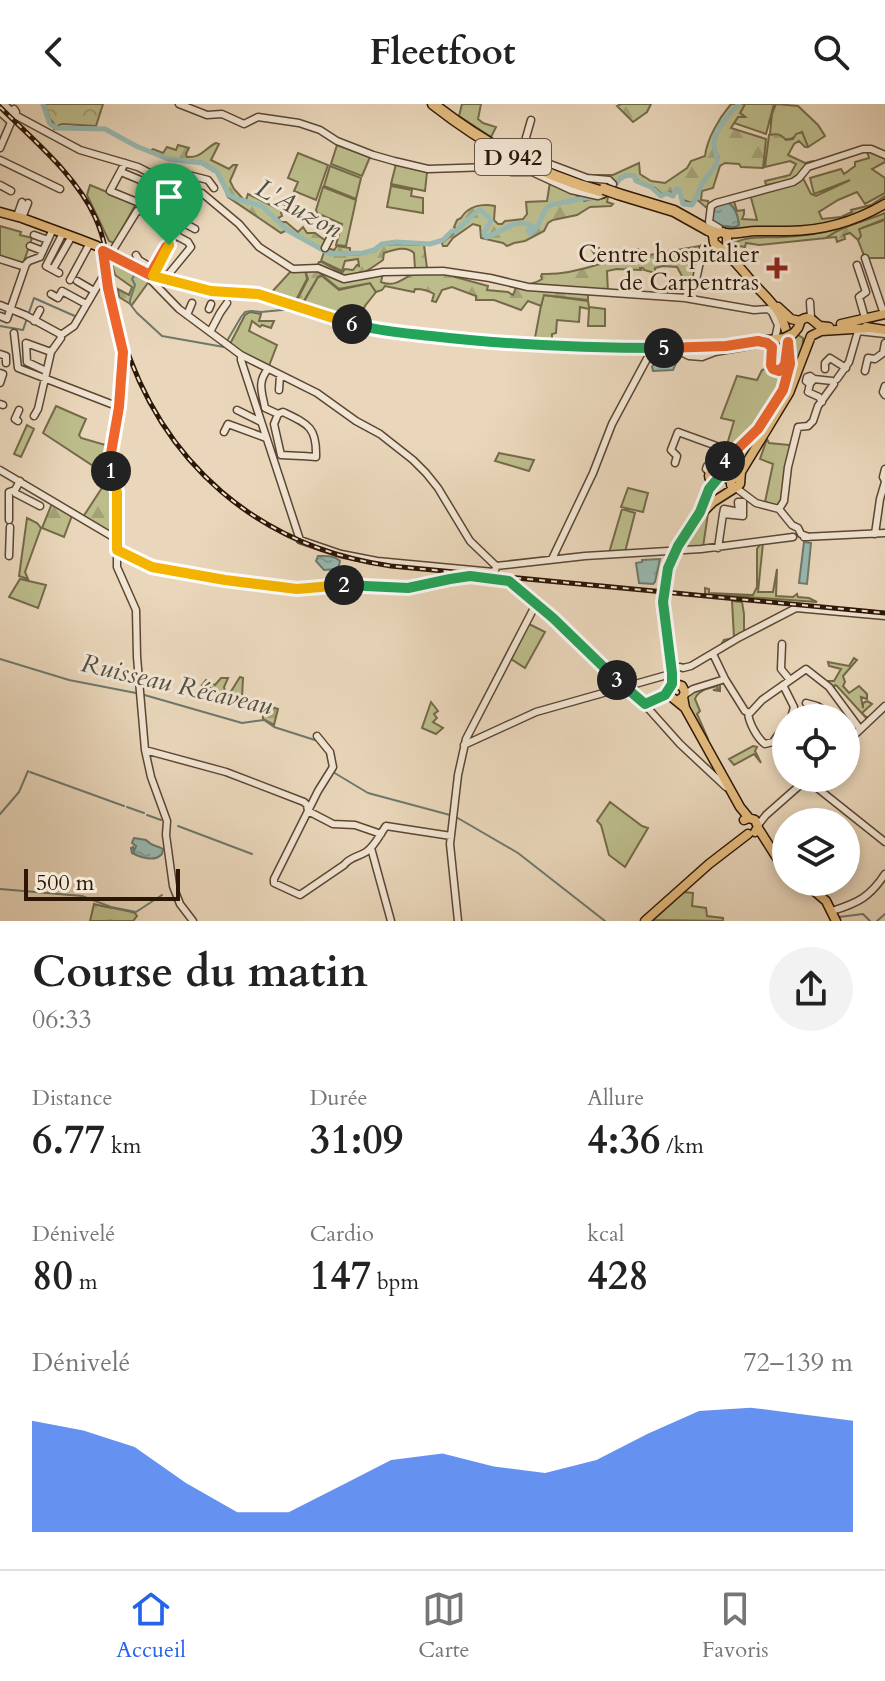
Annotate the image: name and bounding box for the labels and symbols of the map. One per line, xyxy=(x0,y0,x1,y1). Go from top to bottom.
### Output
road number: D 942 xyxy=(475,139,551,175)
pin xyxy=(135,163,203,245)
water label: L'Auzon xyxy=(250,171,348,246)
place label: Centre hospitalier de Carpentras xyxy=(578,238,759,299)
marker: Centre hospitalier de Carpentras xyxy=(766,257,788,279)
pin: 6 xyxy=(332,304,372,344)
pin: 5 xyxy=(644,328,684,368)
pin: 4 xyxy=(705,441,745,481)
pin: 1 xyxy=(91,451,131,491)
pin: 2 xyxy=(324,565,364,605)
water label: Ruisseau Récaveau xyxy=(78,645,276,724)
pin: 3 xyxy=(597,660,637,700)
scale bar xyxy=(24,865,180,901)

